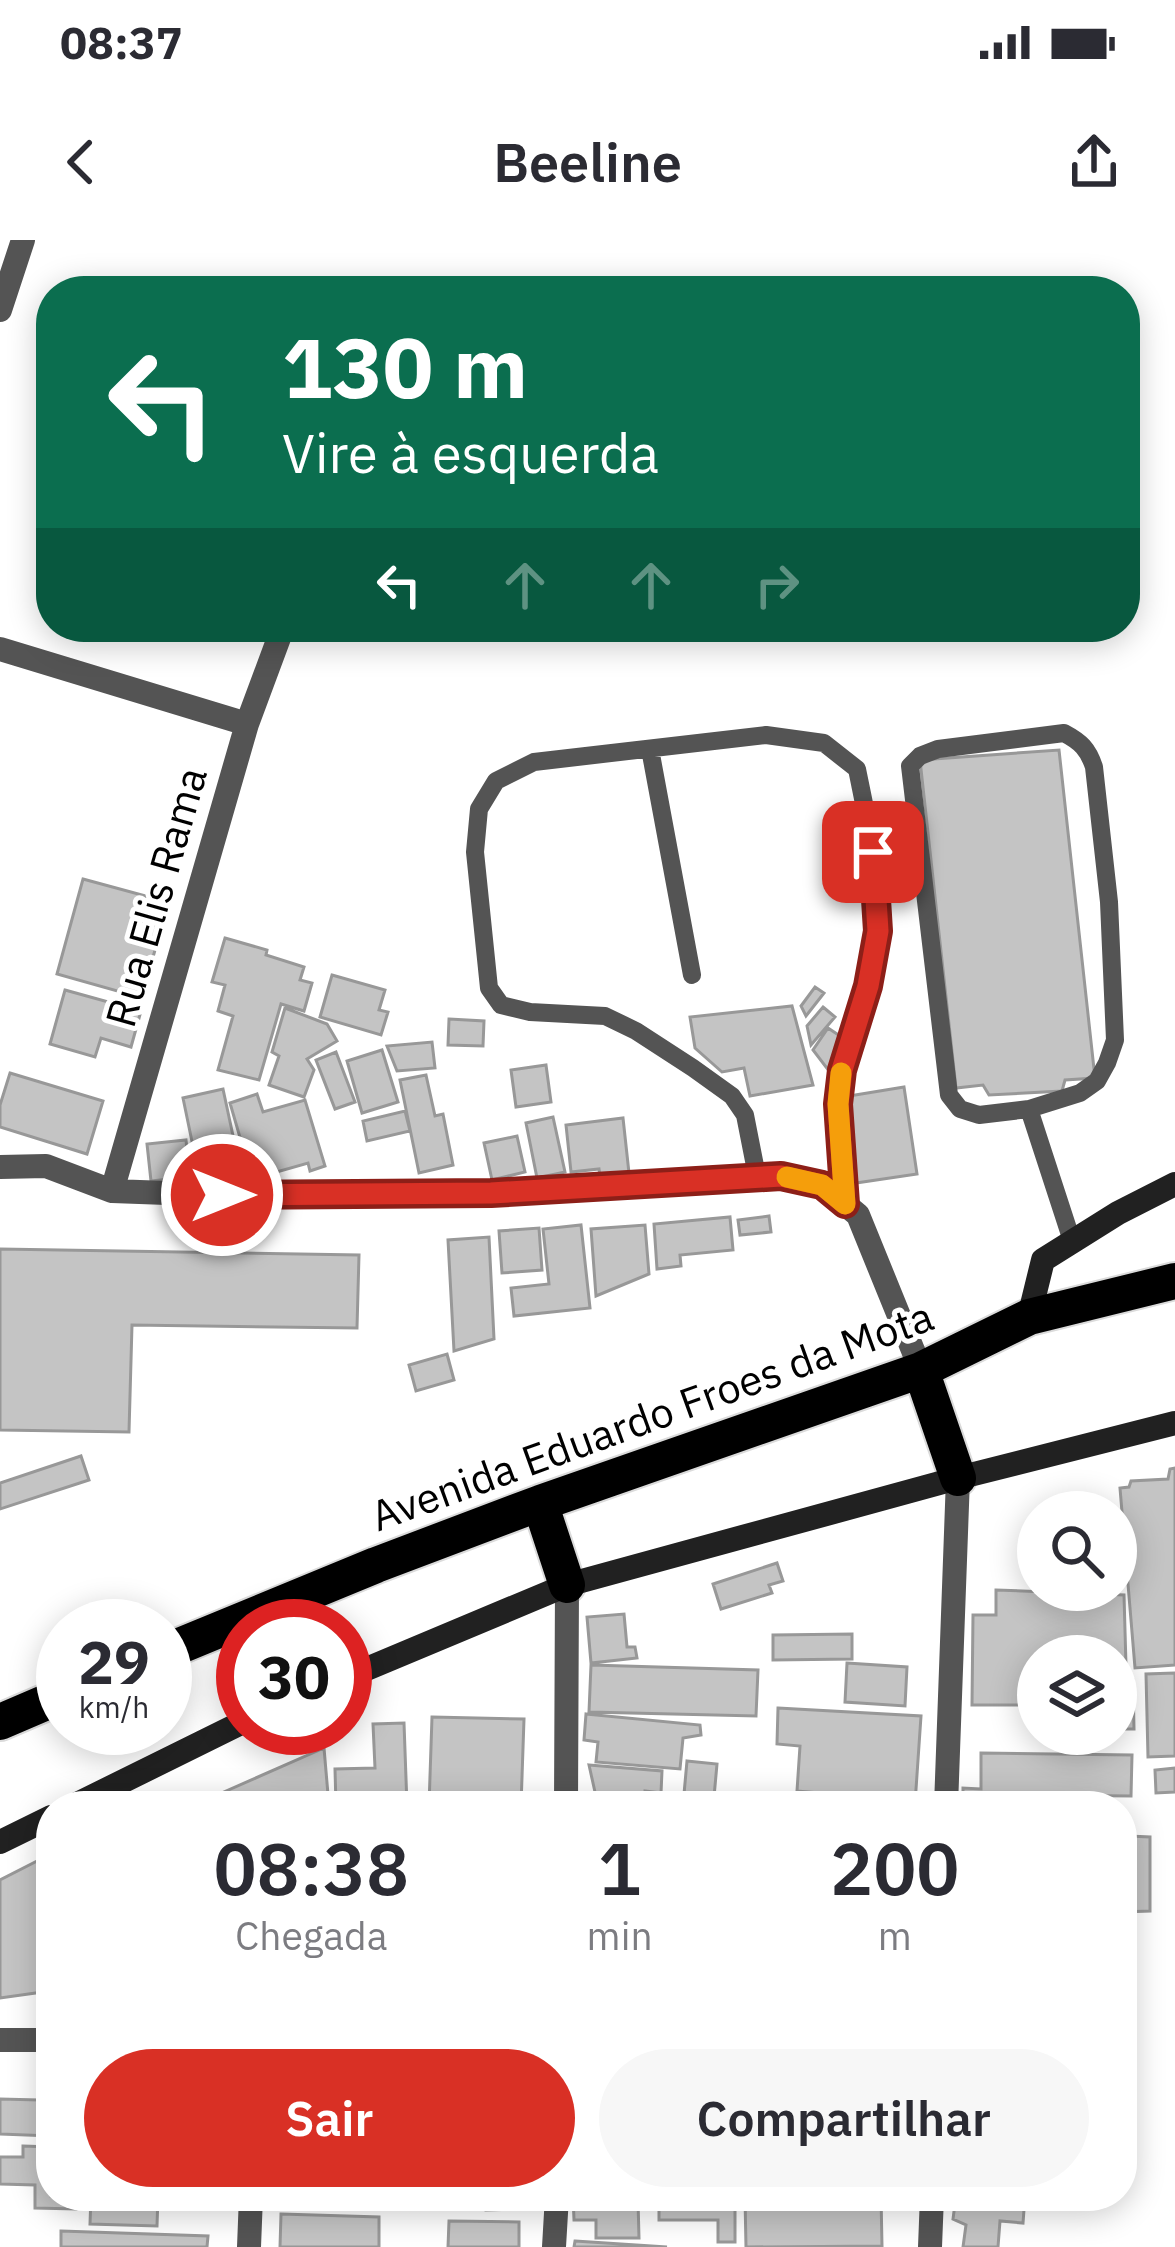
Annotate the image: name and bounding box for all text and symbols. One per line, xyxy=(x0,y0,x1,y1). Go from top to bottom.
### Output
text: 08:37 xyxy=(60,13,183,71)
text: Beeline xyxy=(493,127,682,197)
icon: back xyxy=(48,129,114,195)
icon: share xyxy=(1061,129,1127,195)
text: 130 m xyxy=(282,312,528,421)
icon: left xyxy=(84,324,240,480)
text: Vire à esquerda xyxy=(282,418,659,488)
icon: left xyxy=(366,552,432,618)
icon: ahead xyxy=(492,552,558,618)
icon: ahead xyxy=(618,552,684,618)
icon: right xyxy=(744,552,810,618)
street label: Rua Elis Rama xyxy=(92,761,219,1033)
pin xyxy=(822,801,924,903)
icon: arrive xyxy=(840,819,906,885)
position arrow xyxy=(159,1132,285,1258)
street label: Avenida Eduardo Froes da Mota xyxy=(363,1288,941,1543)
map controls xyxy=(1017,1491,1137,1755)
button: search xyxy=(1017,1491,1137,1611)
speed limit sign: 30 xyxy=(216,1599,372,1755)
text: 29 xyxy=(78,1622,150,1701)
button: layers xyxy=(1017,1635,1137,1755)
text: km/h xyxy=(79,1687,149,1726)
text: 08:38 xyxy=(213,1821,409,1915)
text: 1 xyxy=(598,1821,641,1915)
text: 200 xyxy=(830,1821,960,1915)
text: Chegada xyxy=(235,1910,388,1961)
text: min xyxy=(587,1910,653,1961)
text: m xyxy=(878,1910,912,1961)
button: Sair xyxy=(84,2049,575,2187)
button: Compartilhar xyxy=(599,2049,1089,2187)

